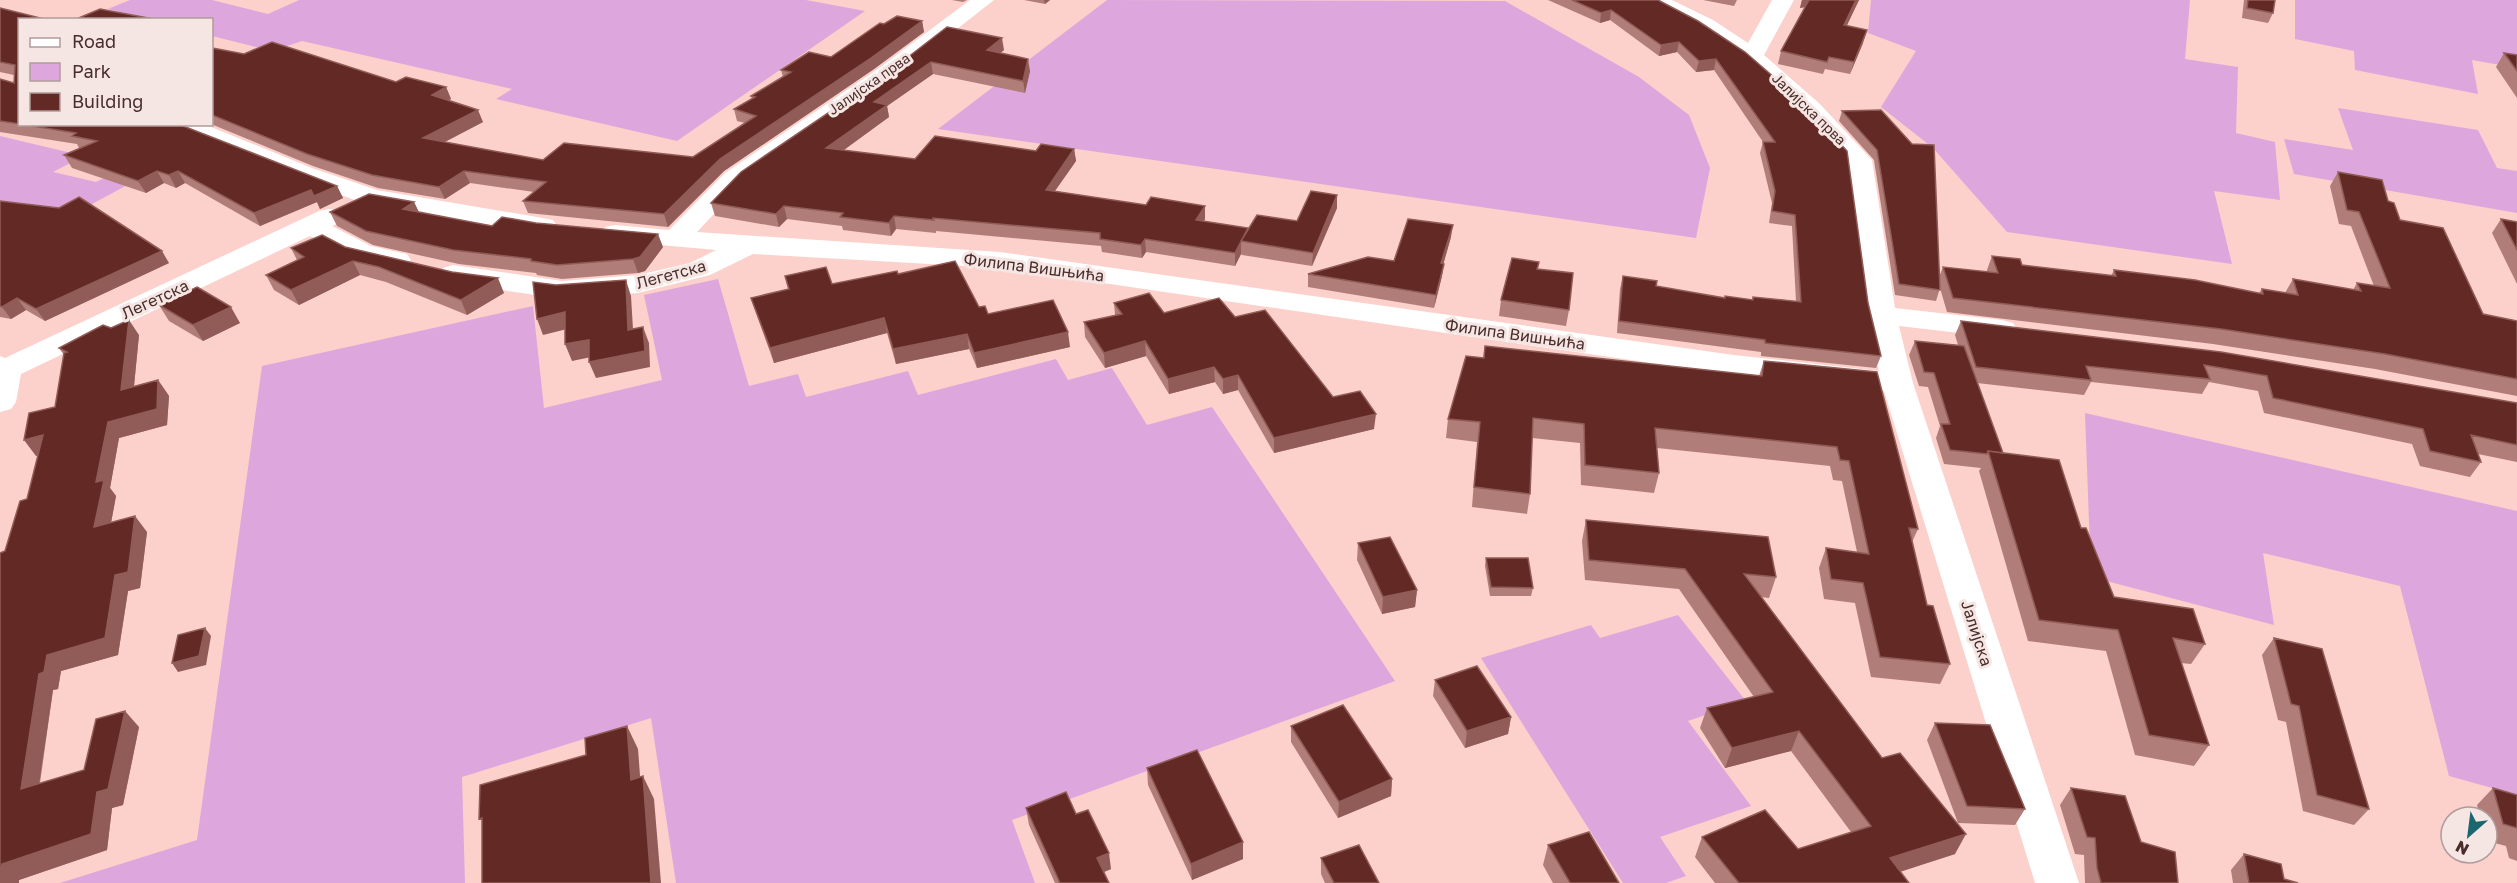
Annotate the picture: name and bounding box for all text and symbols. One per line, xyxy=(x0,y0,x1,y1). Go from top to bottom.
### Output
legend xyxy=(18,18,213,126)
text: Road xyxy=(72,30,116,52)
street label: Јалијска прва xyxy=(825,49,913,118)
text: Park xyxy=(72,60,111,82)
street label: Јалијска прва xyxy=(1769,69,1850,148)
text: Building xyxy=(72,90,143,112)
street label: Филипа Вишњића xyxy=(963,248,1105,286)
street label: Легетска xyxy=(634,255,708,293)
street label: Легетска xyxy=(118,275,192,323)
street label: Филипа Вишњића xyxy=(1444,314,1586,354)
street label: Јалијска xyxy=(1957,598,1997,668)
north arrow xyxy=(2439,805,2499,865)
text: N xyxy=(2452,837,2472,860)

